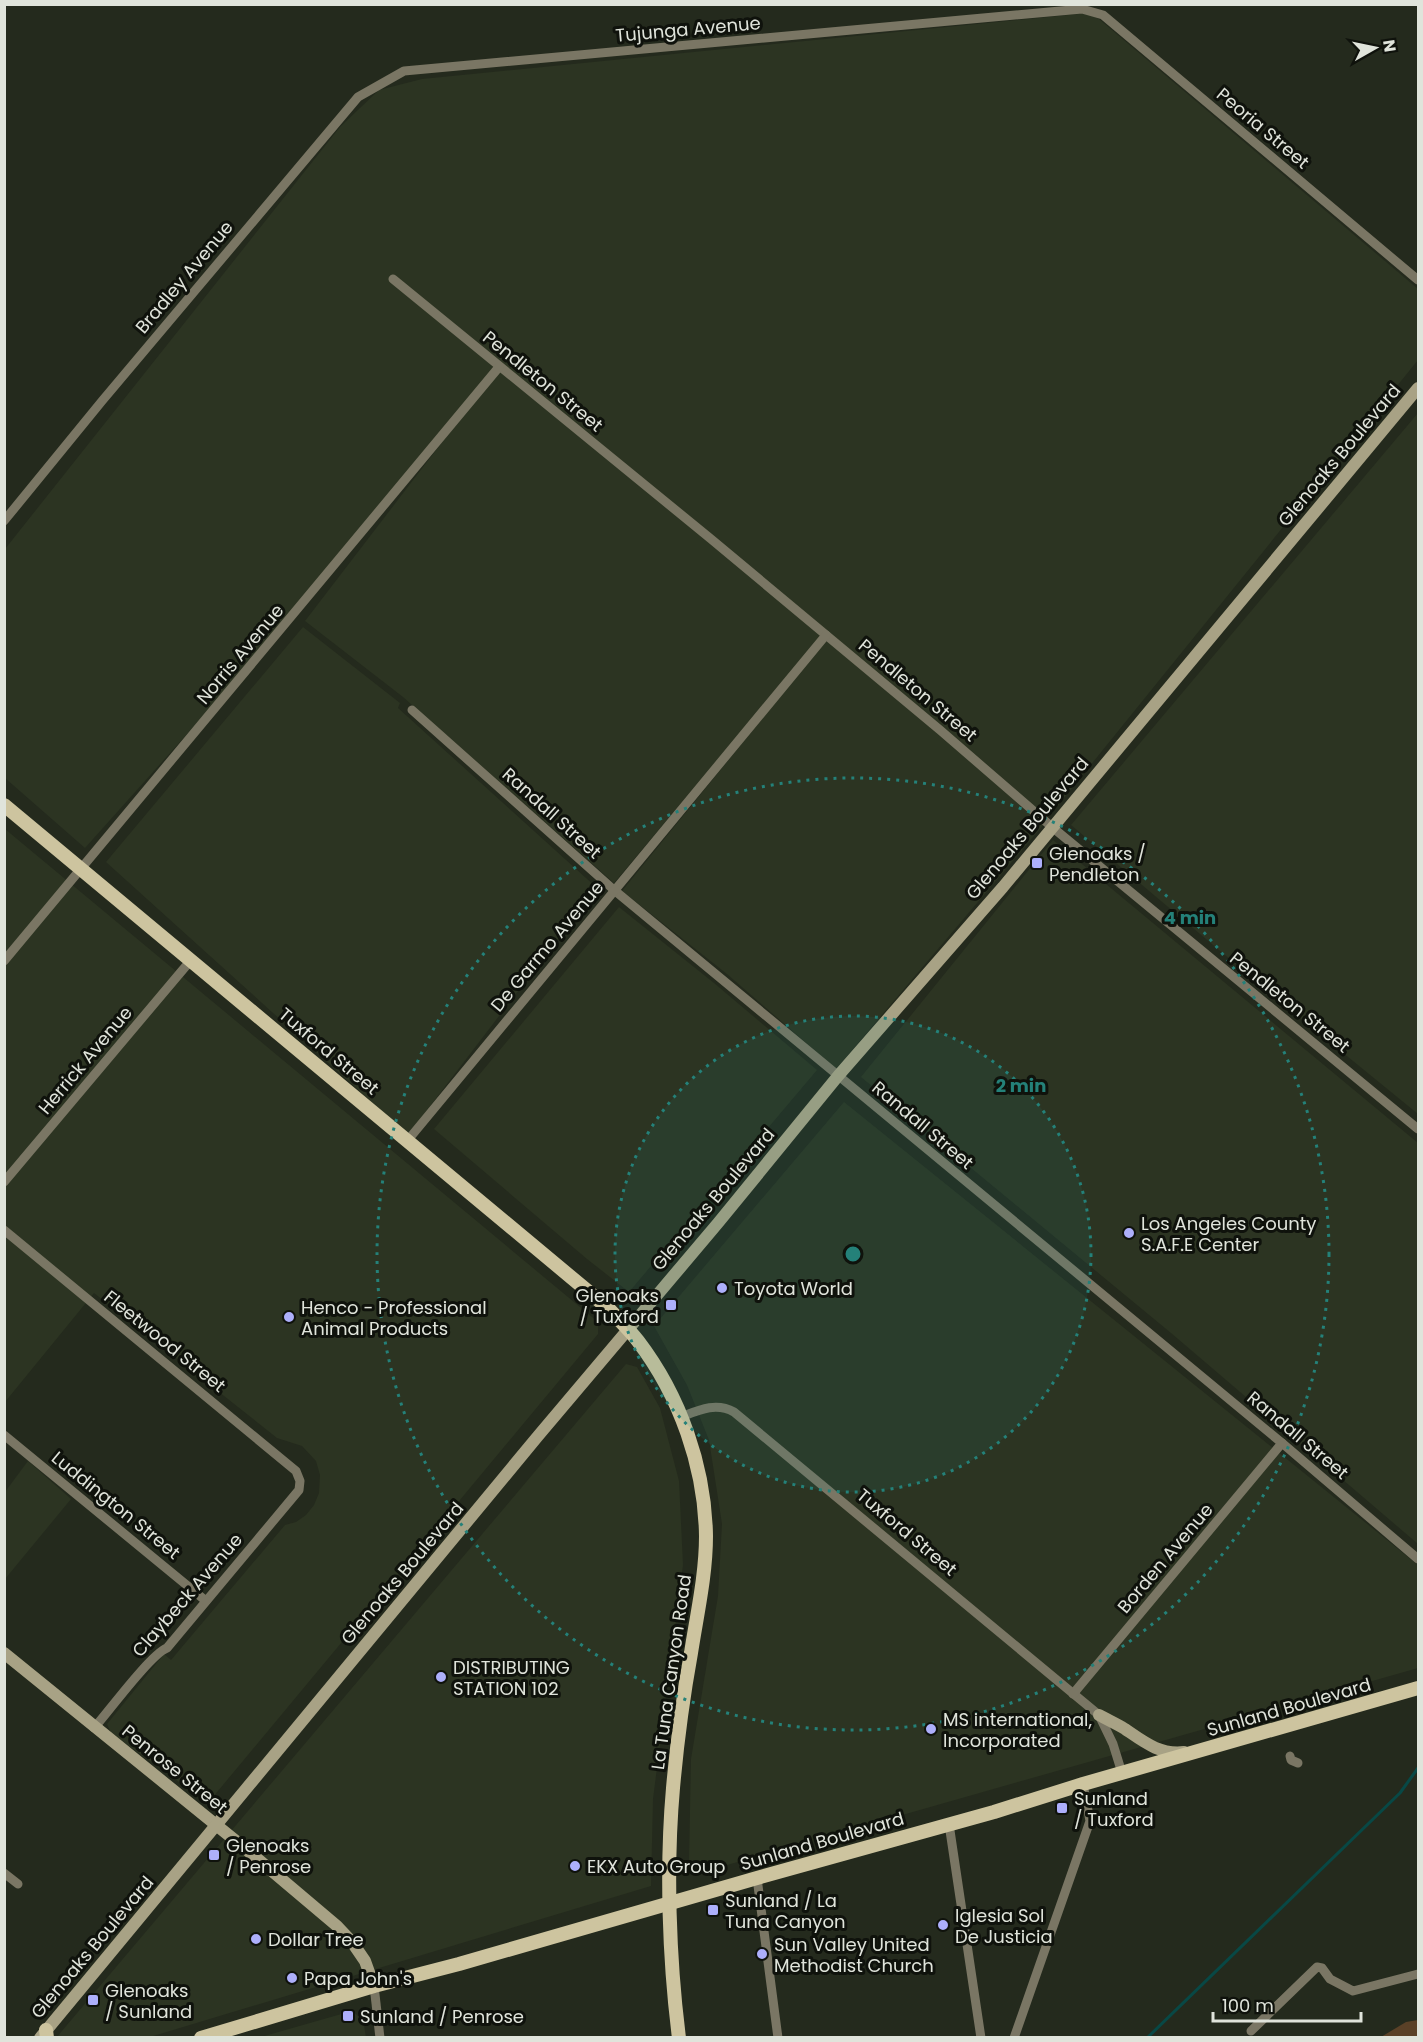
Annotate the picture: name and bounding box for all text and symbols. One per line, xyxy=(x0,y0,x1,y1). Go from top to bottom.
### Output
street label: Tujunga Avenue xyxy=(614,10,762,48)
north arrow xyxy=(1345,18,1405,78)
text: N xyxy=(1377,38,1402,53)
street label: Peoria Street xyxy=(1211,82,1315,174)
street label: Bradley Avenue xyxy=(129,215,239,339)
street label: Pendleton Street xyxy=(478,325,608,437)
street label: Glenoaks Boulevard xyxy=(1272,378,1406,532)
street label: Norris Avenue xyxy=(191,599,289,709)
street label: Pendleton Street xyxy=(853,633,983,747)
street label: Glenoaks Boulevard xyxy=(960,751,1094,905)
street label: Randall Street xyxy=(497,762,607,864)
place label: Glenoaks / Pendleton xyxy=(1049,841,1146,887)
marker: Glenoaks / Pendleton xyxy=(1030,856,1044,870)
street label: De Garmo Avenue xyxy=(485,875,609,1017)
text: 4 min xyxy=(1164,905,1216,930)
street label: Pendleton Street xyxy=(1225,946,1355,1058)
street label: Herrick Avenue xyxy=(32,1001,138,1119)
street label: Tuxford Street xyxy=(274,1002,384,1100)
text: 2 min xyxy=(996,1073,1046,1098)
street label: Randall Street xyxy=(867,1075,979,1175)
street label: Glenoaks Boulevard xyxy=(646,1122,780,1276)
place label: Los Angeles County S.A.F.E Center xyxy=(1141,1211,1316,1257)
marker: Los Angeles County S.A.F.E Center xyxy=(1122,1226,1136,1240)
centre of rings xyxy=(843,1244,863,1264)
place label: Toyota World xyxy=(734,1276,853,1301)
marker: Toyota World xyxy=(715,1281,729,1295)
place label: Glenoaks / Tuxford xyxy=(576,1283,659,1329)
street label: Fleetwood Street xyxy=(99,1284,231,1398)
place label: Henco - Professional Animal Products xyxy=(301,1295,487,1341)
marker: Glenoaks / Tuxford xyxy=(664,1298,678,1312)
marker: Henco - Professional Animal Products xyxy=(282,1310,296,1324)
street label: Randall Street xyxy=(1242,1385,1354,1485)
street label: Luddington Street xyxy=(46,1445,186,1565)
street label: Tuxford Street xyxy=(852,1483,962,1581)
street label: Glenoaks Boulevard xyxy=(335,1496,469,1650)
street label: Borden Avenue xyxy=(1112,1498,1218,1618)
street label: Claybeck Avenue xyxy=(126,1528,248,1662)
street label: La Tuna Canyon Road xyxy=(645,1573,697,1771)
place label: DISTRIBUTING STATION 102 xyxy=(453,1655,570,1701)
marker: DISTRIBUTING STATION 102 xyxy=(434,1670,448,1684)
street label: Sunland Boulevard xyxy=(1204,1672,1374,1742)
place label: MS international, Incorporated xyxy=(943,1707,1093,1753)
street label: Penrose Street xyxy=(117,1719,233,1819)
marker: MS international, Incorporated xyxy=(924,1722,938,1736)
place label: Sunland / Tuxford xyxy=(1074,1786,1154,1832)
marker: Sunland / Tuxford xyxy=(1055,1801,1069,1815)
street label: Sunland Boulevard xyxy=(737,1806,907,1876)
place label: Glenoaks / Penrose xyxy=(226,1833,311,1879)
marker: Glenoaks / Penrose xyxy=(207,1848,221,1862)
place label: EKX Auto Group xyxy=(587,1854,725,1879)
marker: EKX Auto Group xyxy=(568,1859,582,1873)
street label: Glenoaks Boulevard xyxy=(25,1870,159,2024)
place label: Sunland / La Tuna Canyon xyxy=(725,1888,846,1934)
marker: Sunland / La Tuna Canyon xyxy=(706,1903,720,1917)
place label: Iglesia Sol De Justicia xyxy=(955,1903,1053,1949)
marker: Iglesia Sol De Justicia xyxy=(936,1918,950,1932)
place label: Dollar Tree xyxy=(268,1927,364,1952)
marker: Dollar Tree xyxy=(249,1932,263,1946)
place label: Sun Valley United Methodist Church xyxy=(774,1932,934,1978)
marker: Sun Valley United Methodist Church xyxy=(755,1947,769,1961)
place label: Papa John's xyxy=(304,1966,412,1991)
marker: Papa John's xyxy=(285,1971,299,1985)
place label: Glenoaks / Sunland xyxy=(105,1978,192,2024)
scale bar xyxy=(1213,1985,1362,2023)
marker: Glenoaks / Sunland xyxy=(86,1993,100,2007)
text: 100 m xyxy=(1222,1993,1274,2018)
place label: Sunland / Penrose xyxy=(360,2004,524,2029)
marker: Sunland / Penrose xyxy=(341,2009,355,2023)

